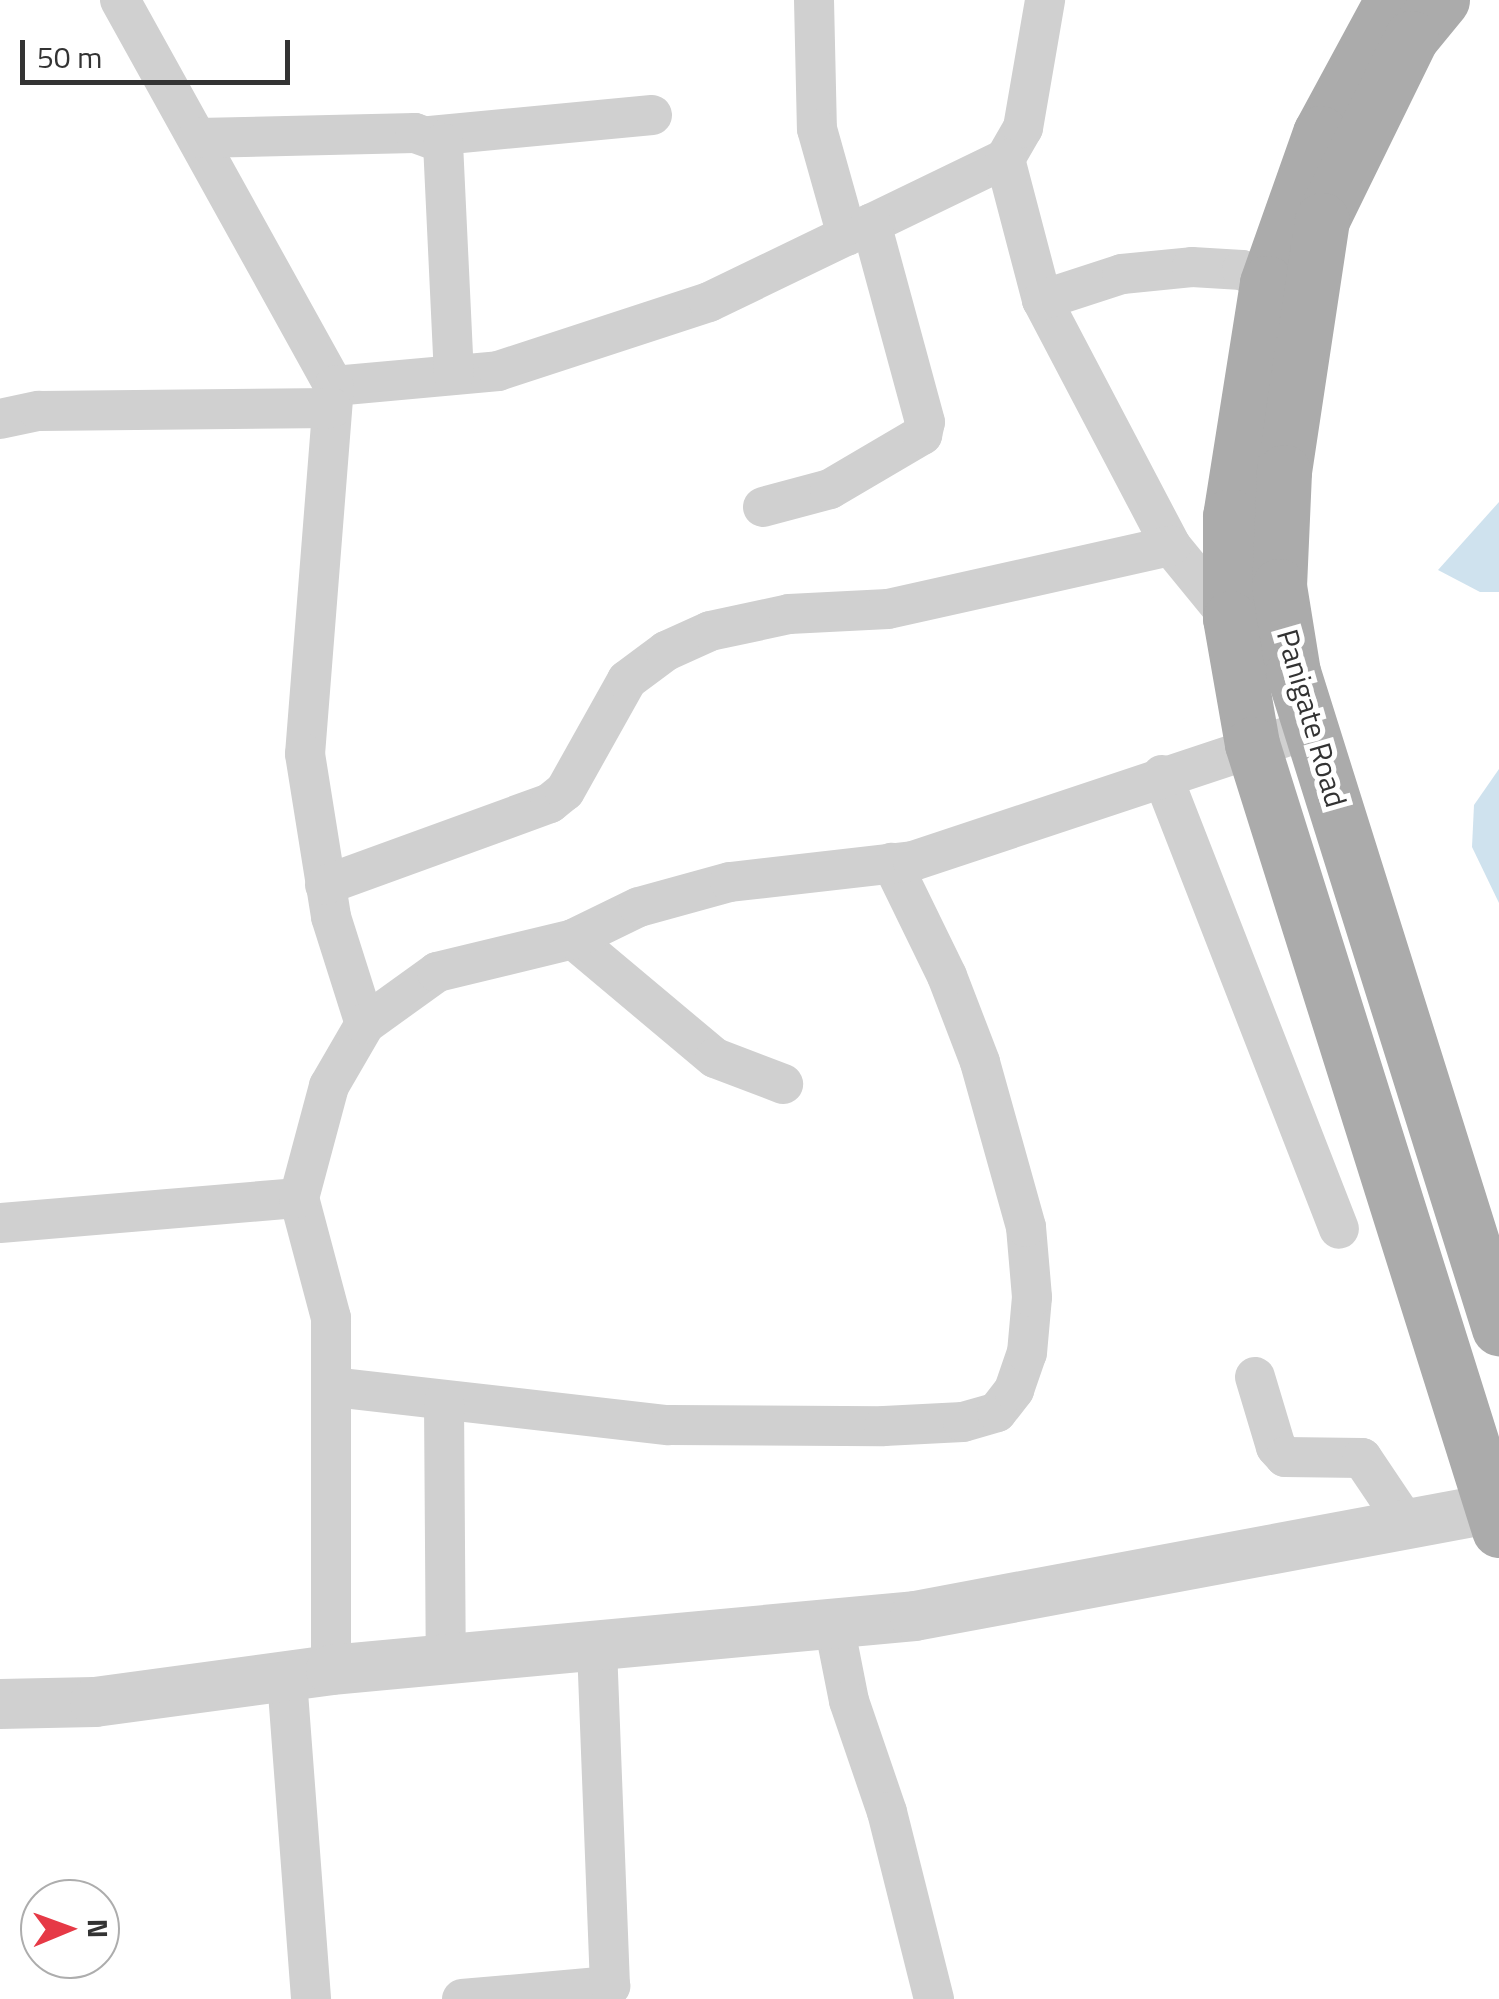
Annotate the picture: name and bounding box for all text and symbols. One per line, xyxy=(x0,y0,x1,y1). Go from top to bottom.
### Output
scale bar xyxy=(25,20,295,82)
text: 50 m xyxy=(37,34,102,80)
street label: Panigate Road xyxy=(1269,625,1355,811)
north arrow xyxy=(20,1879,120,1979)
text: N xyxy=(77,1918,120,1939)

